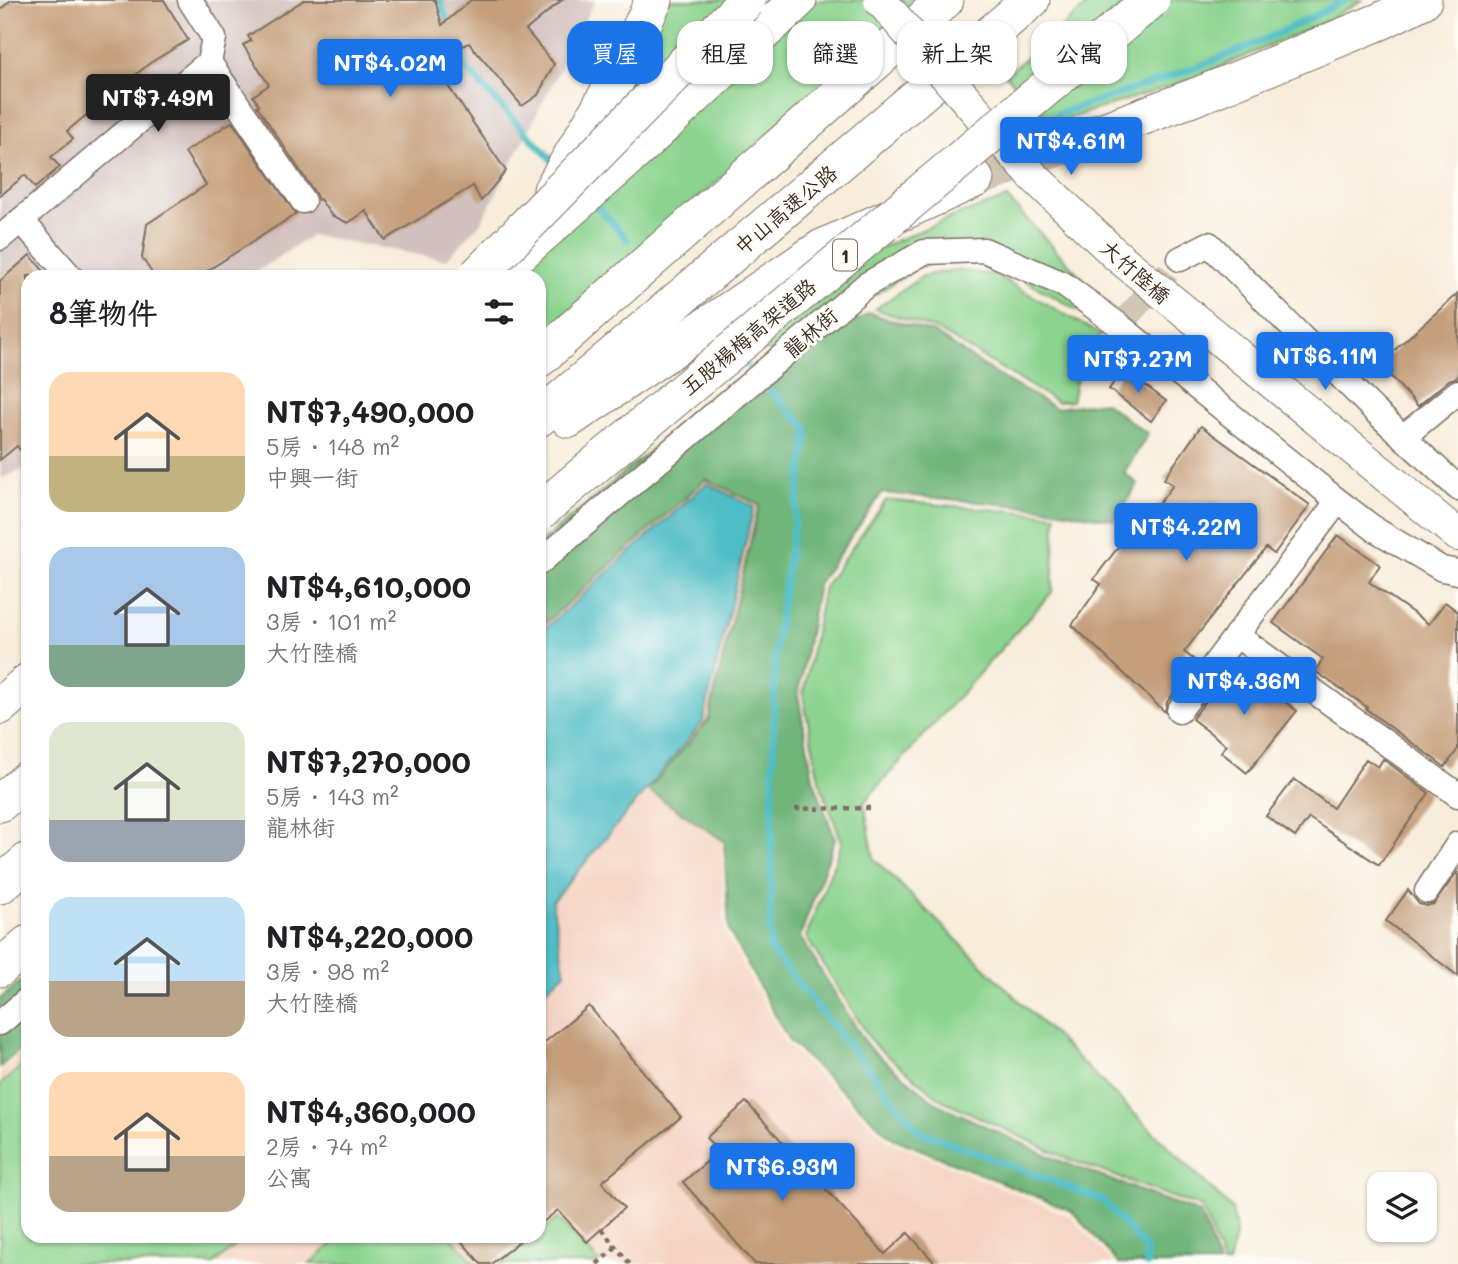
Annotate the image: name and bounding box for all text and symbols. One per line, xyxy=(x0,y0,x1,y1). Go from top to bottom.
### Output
chip: 買屋 xyxy=(567,21,663,84)
chip: 租屋 xyxy=(677,21,773,84)
chip: 篩選 xyxy=(787,21,883,84)
chip: 新上架 xyxy=(897,21,1017,84)
chip: 公寓 xyxy=(1031,21,1127,84)
pin: NT$4.02M xyxy=(318,40,462,99)
text: NT$4.02M xyxy=(333,47,447,77)
pin: NT$7.49M xyxy=(86,74,230,134)
text: NT$7.49M xyxy=(102,82,214,112)
pin: NT$4.61M xyxy=(999,118,1143,177)
text: NT$4.61M xyxy=(1016,125,1126,155)
street label: 中山高速公路 xyxy=(728,158,842,260)
street label: 大竹陸橋 xyxy=(1095,233,1177,309)
road number: 1 xyxy=(833,240,857,270)
street label: 五股楊梅高架道路 xyxy=(675,272,821,400)
text: 8筆物件 xyxy=(49,292,158,332)
icon: filters xyxy=(480,293,518,331)
street label: 龍林街 xyxy=(777,301,843,363)
pin: NT$6.11M xyxy=(1253,332,1397,392)
pin: NT$7.27M xyxy=(1066,336,1210,395)
text: NT$6.11M xyxy=(1272,340,1378,370)
text: NT$7.27M xyxy=(1083,343,1193,373)
text: NT$7,490,000 xyxy=(266,391,474,431)
icon: home xyxy=(105,400,189,484)
text: 5房 · 148 m² xyxy=(266,431,399,461)
text: 中興一街 xyxy=(266,462,358,492)
pin: NT$4.22M xyxy=(1114,504,1258,563)
text: NT$4.22M xyxy=(1130,511,1242,541)
text: NT$4,610,000 xyxy=(266,566,471,606)
icon: home xyxy=(105,575,189,659)
text: 3房 · 101 m² xyxy=(266,606,396,636)
text: 大竹陸橋 xyxy=(266,637,358,667)
pin: NT$4.36M xyxy=(1172,658,1316,717)
text: NT$4.36M xyxy=(1187,665,1301,695)
text: NT$7,270,000 xyxy=(266,741,471,781)
icon: home xyxy=(105,750,189,834)
text: 5房 · 143 m² xyxy=(266,781,399,811)
text: 龍林街 xyxy=(266,812,335,842)
text: NT$4,220,000 xyxy=(266,916,473,956)
icon: home xyxy=(105,925,189,1009)
text: 3房 · 98 m² xyxy=(266,956,389,986)
text: 大竹陸橋 xyxy=(266,987,358,1017)
text: NT$4,360,000 xyxy=(266,1091,476,1131)
icon: home xyxy=(105,1100,189,1184)
text: 2房 · 74 m² xyxy=(266,1131,387,1161)
pin: NT$6.93M xyxy=(710,1144,854,1203)
text: NT$6.93M xyxy=(726,1151,838,1181)
text: 公寓 xyxy=(266,1162,312,1192)
map controls xyxy=(1367,1172,1437,1242)
button: layers xyxy=(1367,1172,1437,1242)

